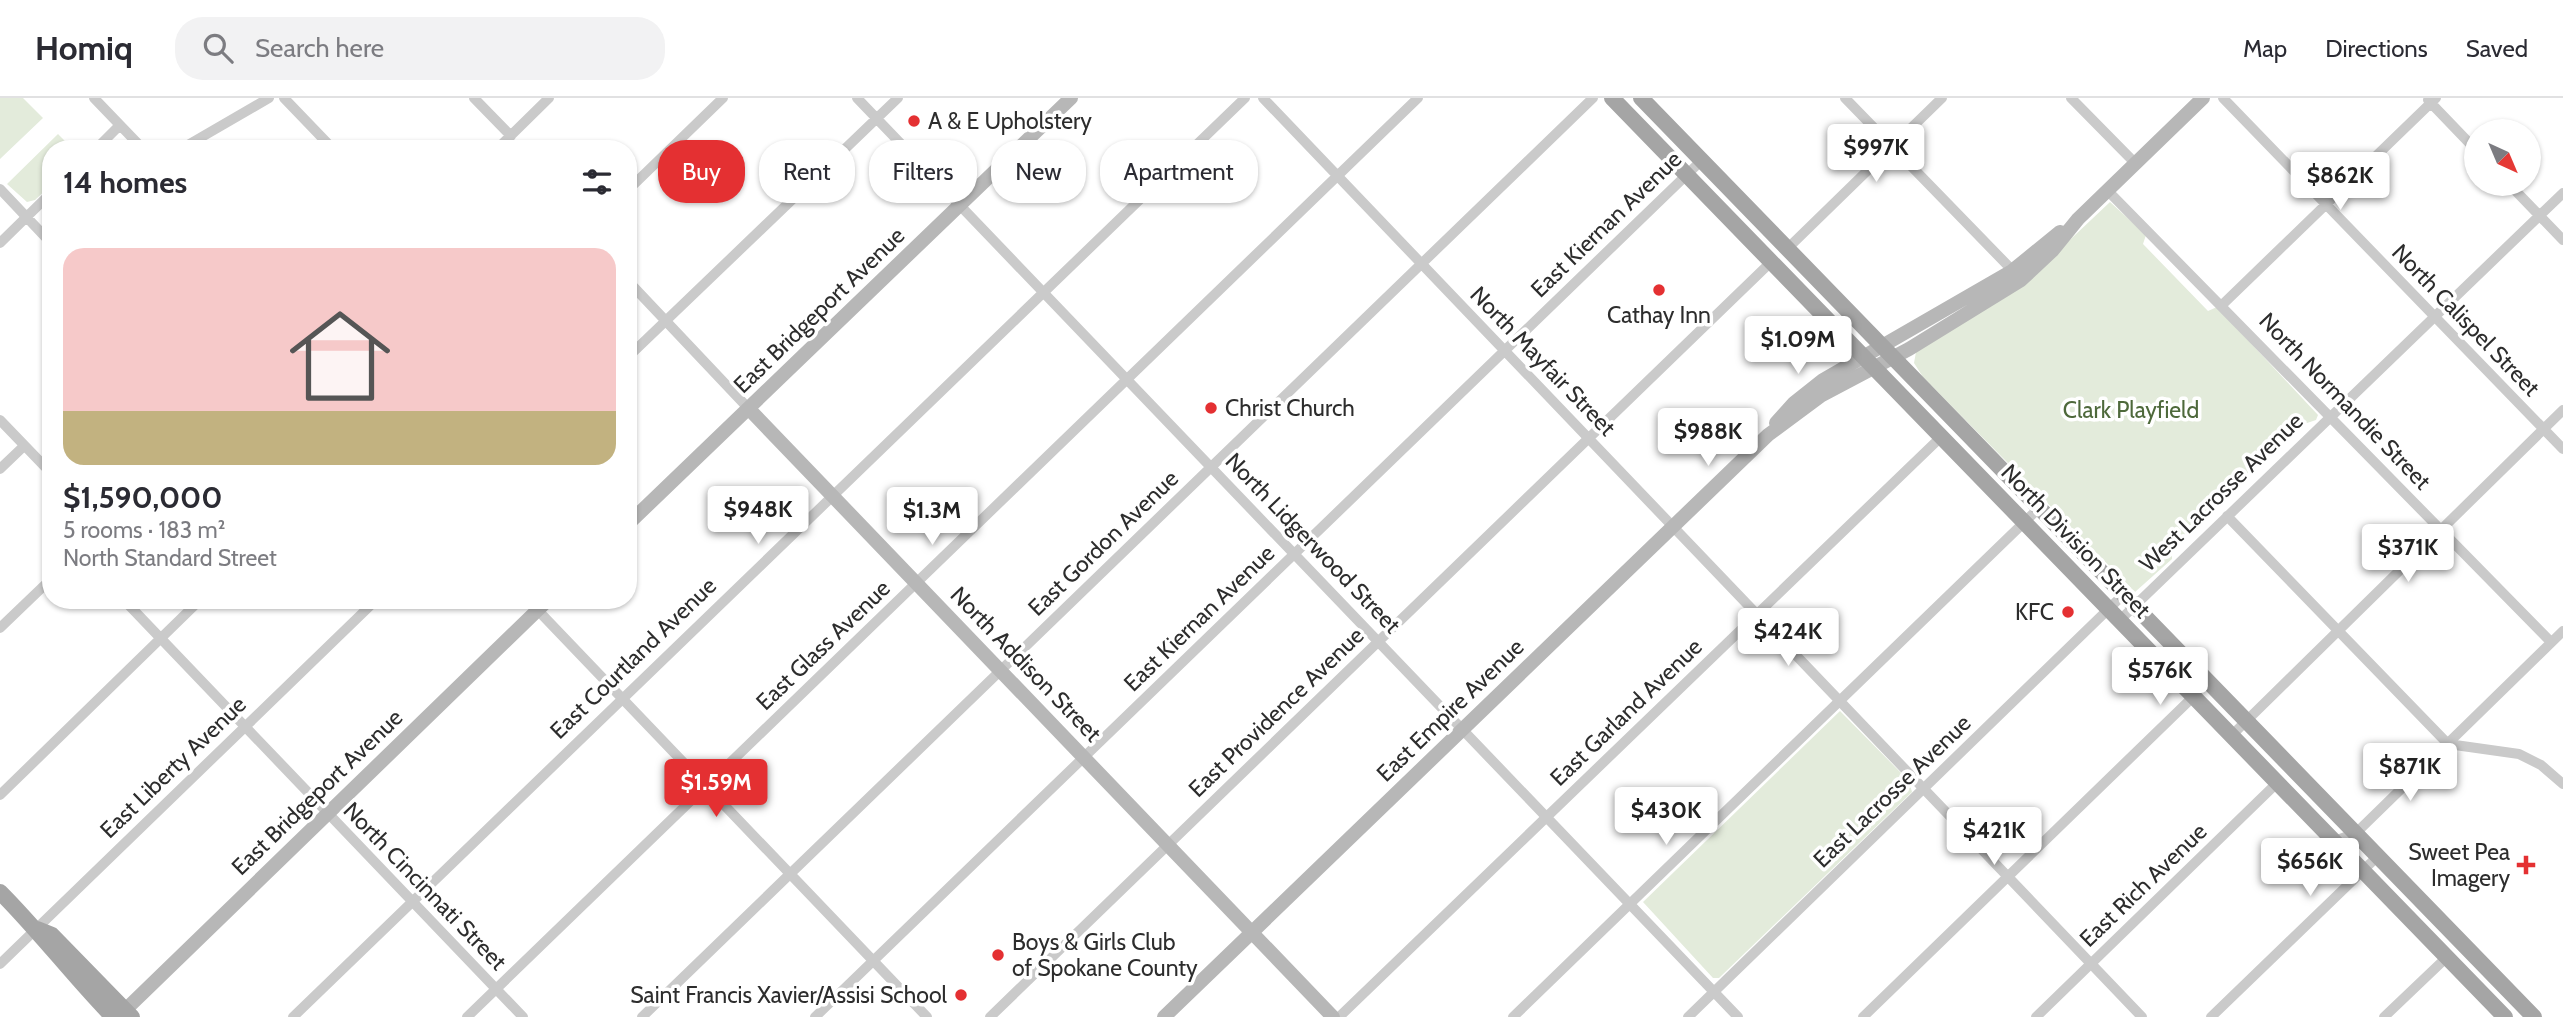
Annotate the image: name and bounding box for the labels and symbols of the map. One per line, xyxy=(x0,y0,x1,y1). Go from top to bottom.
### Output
place label: A & E Upholstery xyxy=(928,107,1092,135)
marker: A & E Upholstery xyxy=(906,113,922,129)
north arrow xyxy=(2464,119,2541,196)
pin: $997K xyxy=(1827,125,1925,184)
street label: East Kiernan Avenue xyxy=(1525,145,1687,303)
pin: $862K xyxy=(2291,152,2389,212)
street label: East Bridgeport Avenue xyxy=(728,221,910,399)
street label: North Calispel Street xyxy=(2386,238,2546,402)
street label: North Mayfair Street xyxy=(1465,280,1622,442)
marker: Cathay Inn xyxy=(1651,282,1667,298)
place label: Cathay Inn xyxy=(1607,301,1711,329)
street label: North Normandie Street xyxy=(2253,307,2437,495)
pin: $1.09M xyxy=(1741,316,1855,376)
place label: Christ Church xyxy=(1225,394,1355,422)
park label: Clark Playfield xyxy=(2063,396,2199,424)
marker: Christ Church xyxy=(1203,400,1219,416)
street label: West Lacrosse Avenue xyxy=(2133,407,2309,577)
pin: $988K xyxy=(1659,408,1757,468)
street label: North Lidgerwood Street xyxy=(1220,447,1407,639)
street label: North Division Street xyxy=(1995,458,2157,624)
street label: East Gordon Avenue xyxy=(1022,464,1184,622)
pin: $948K xyxy=(709,486,807,546)
pin: $1.3M xyxy=(883,488,981,547)
pin: $371K xyxy=(2359,524,2457,584)
street label: East Kiernan Avenue xyxy=(1118,539,1280,697)
street label: East Courtland Avenue xyxy=(544,571,722,744)
street label: East Glass Avenue xyxy=(750,574,896,716)
street label: North Addison Street xyxy=(945,581,1107,748)
place label: KFC xyxy=(2015,598,2054,626)
marker: KFC xyxy=(2060,604,2076,620)
pin: $424K xyxy=(1739,608,1837,668)
street label: East Providence Avenue xyxy=(1183,621,1369,803)
street label: East Garland Avenue xyxy=(1544,632,1708,792)
street label: East Empire Avenue xyxy=(1371,633,1529,787)
pin: $576K xyxy=(2111,648,2209,707)
street label: East Liberty Avenue xyxy=(94,690,252,844)
street label: East Bridgeport Avenue xyxy=(226,703,408,881)
street label: East Lacrosse Avenue xyxy=(1808,709,1977,873)
pin: $871K xyxy=(2361,744,2459,803)
pin: $1.59M xyxy=(659,760,773,819)
pin: $430K xyxy=(1617,788,1715,847)
street label: North Cincinnati Street xyxy=(338,796,513,976)
pin: $421K xyxy=(1945,808,2043,867)
street label: East Rich Avenue xyxy=(2074,817,2213,953)
pin: $656K xyxy=(2261,838,2359,898)
place label: Sweet Pea Imagery xyxy=(2408,838,2510,892)
marker: Sweet Pea Imagery xyxy=(2516,855,2536,875)
place label: Boys & Girls Club of Spokane County xyxy=(1012,928,1198,982)
marker: Boys & Girls Club of Spokane County xyxy=(990,947,1006,963)
place label: Saint Francis Xavier/Assisi School xyxy=(630,981,948,1009)
marker: Saint Francis Xavier/Assisi School xyxy=(953,987,969,1003)

